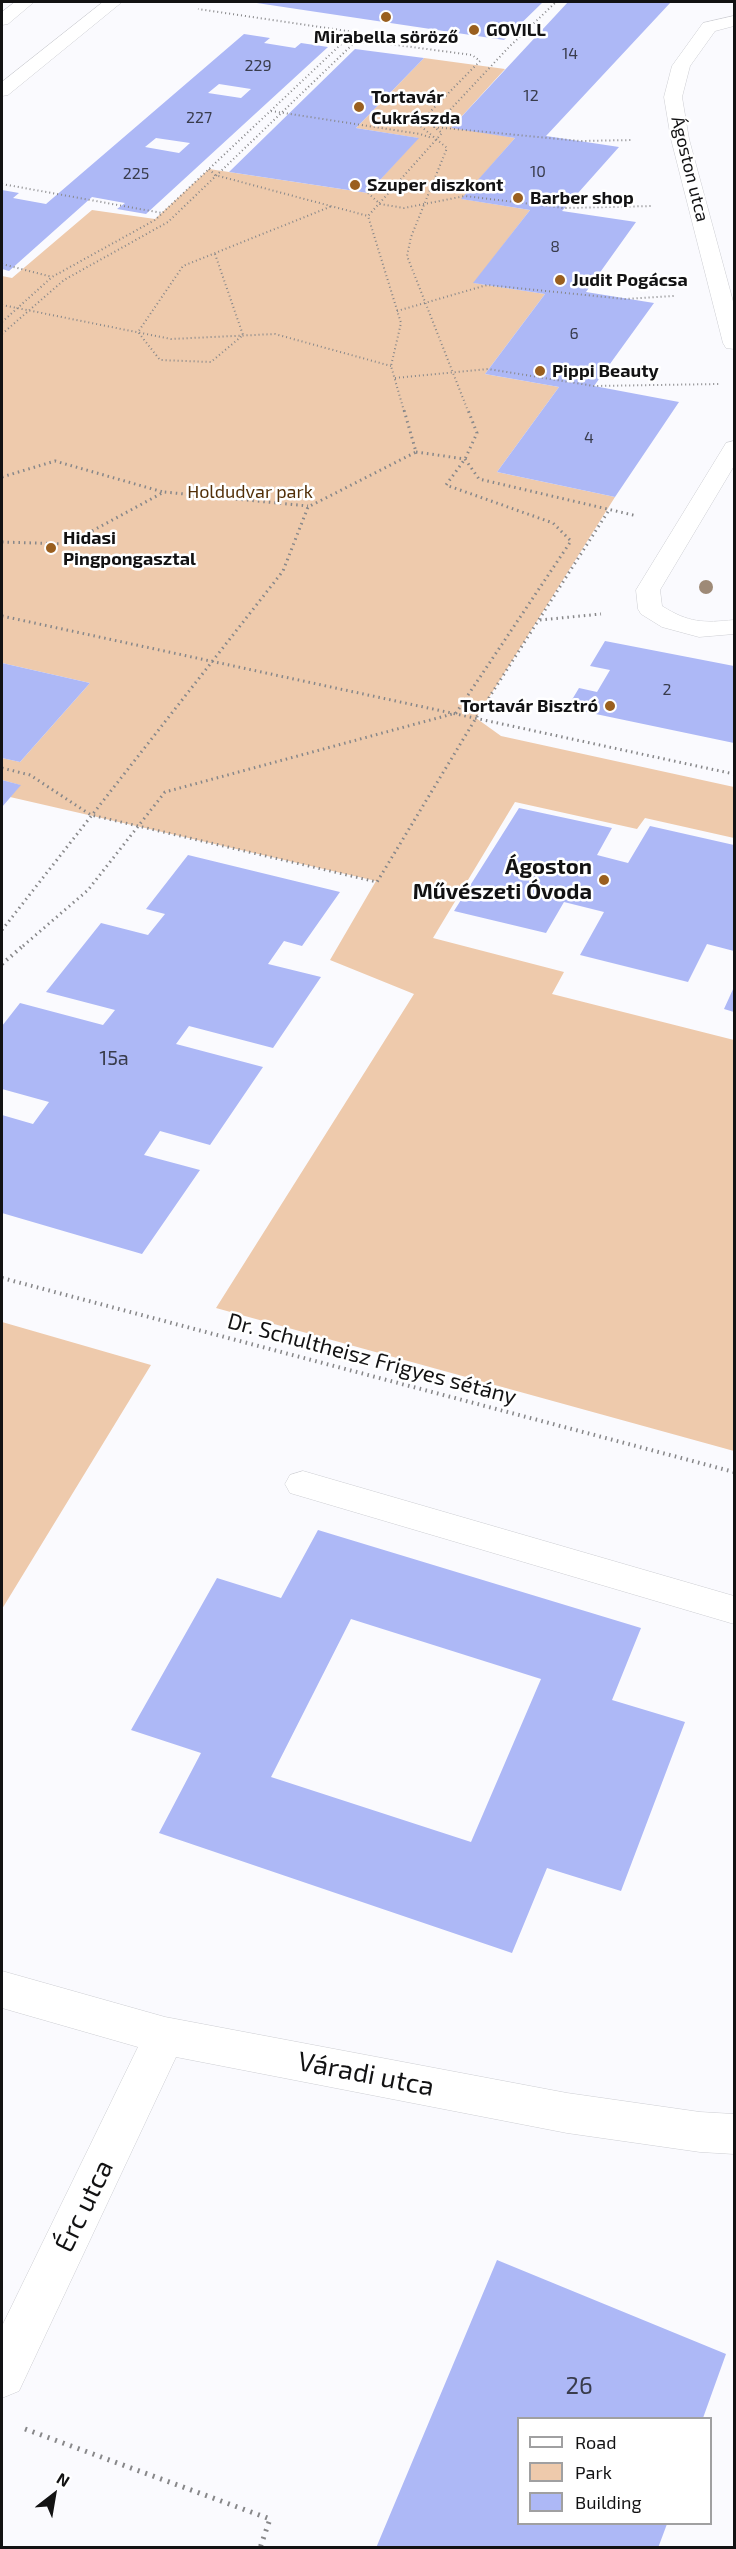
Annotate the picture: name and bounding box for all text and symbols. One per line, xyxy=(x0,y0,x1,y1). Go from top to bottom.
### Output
marker: Mirabella söröző xyxy=(379,10,393,24)
place label: GOVILL xyxy=(486,19,546,41)
marker: GOVILL xyxy=(467,23,481,37)
place label: Mirabella söröző xyxy=(314,26,458,48)
house number: 14 xyxy=(562,44,578,64)
house number: 229 xyxy=(244,56,272,76)
place label: Tortavár Cukrászda xyxy=(371,86,460,128)
house number: 12 xyxy=(523,86,539,106)
marker: Tortavár Cukrászda xyxy=(352,100,366,114)
house number: 227 xyxy=(186,108,212,128)
street label: Ágoston utca xyxy=(666,114,714,224)
house number: 10 xyxy=(530,162,546,182)
house number: 225 xyxy=(123,164,149,184)
place label: Szuper diszkont xyxy=(367,174,504,196)
marker: Szuper diszkont xyxy=(348,178,362,192)
place label: Barber shop xyxy=(530,187,634,209)
marker: Barber shop xyxy=(511,191,525,205)
house number: 8 xyxy=(550,237,560,257)
place label: Judit Pogácsa xyxy=(572,269,688,291)
marker: Judit Pogácsa xyxy=(553,273,567,287)
house number: 6 xyxy=(569,324,579,344)
place label: Pippi Beauty xyxy=(552,360,659,382)
marker: Pippi Beauty xyxy=(533,364,547,378)
house number: 4 xyxy=(584,428,594,448)
park label: Holdudvar park xyxy=(187,481,313,503)
place label: Hidasi Pingpongasztal xyxy=(63,527,196,570)
marker: Hidasi Pingpongasztal xyxy=(44,541,58,555)
house number: 2 xyxy=(663,680,671,700)
place label: Tortavár Bisztró xyxy=(460,695,598,717)
marker: Tortavár Bisztró xyxy=(603,699,617,713)
place label: Ágoston Művészeti Óvoda xyxy=(413,854,592,906)
marker: Ágoston Művészeti Óvoda xyxy=(597,873,611,887)
house number: 15a xyxy=(99,1046,129,1070)
street label: Dr. Schultheisz Frigyes sétány xyxy=(225,1308,519,1410)
street label: Váradi utca xyxy=(295,2045,437,2103)
street label: Érc utca xyxy=(48,2155,120,2257)
house number: 26 xyxy=(565,2372,593,2400)
legend xyxy=(517,2417,712,2525)
text: Road xyxy=(575,2431,616,2453)
text: Park xyxy=(575,2461,612,2483)
north arrow xyxy=(24,2465,84,2525)
text: N xyxy=(54,2468,73,2490)
text: Building xyxy=(575,2491,642,2513)

